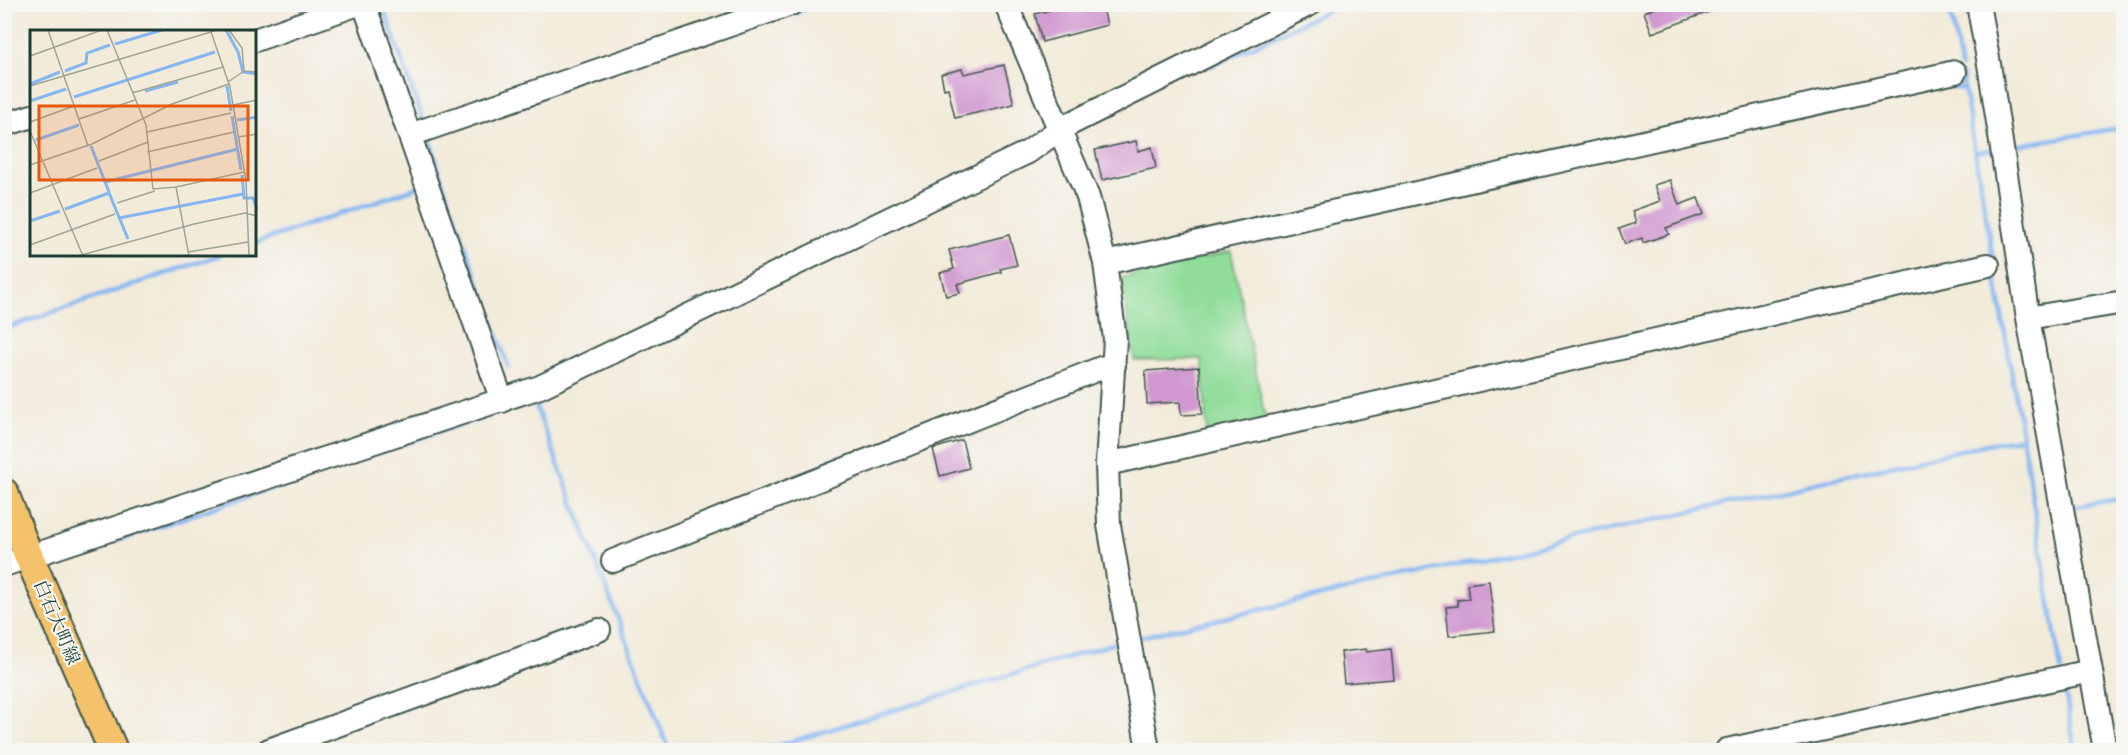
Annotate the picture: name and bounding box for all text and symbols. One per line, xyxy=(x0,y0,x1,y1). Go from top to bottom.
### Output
inset map xyxy=(30,30,256,256)
street label: 白石大町線 xyxy=(29,576,85,668)

